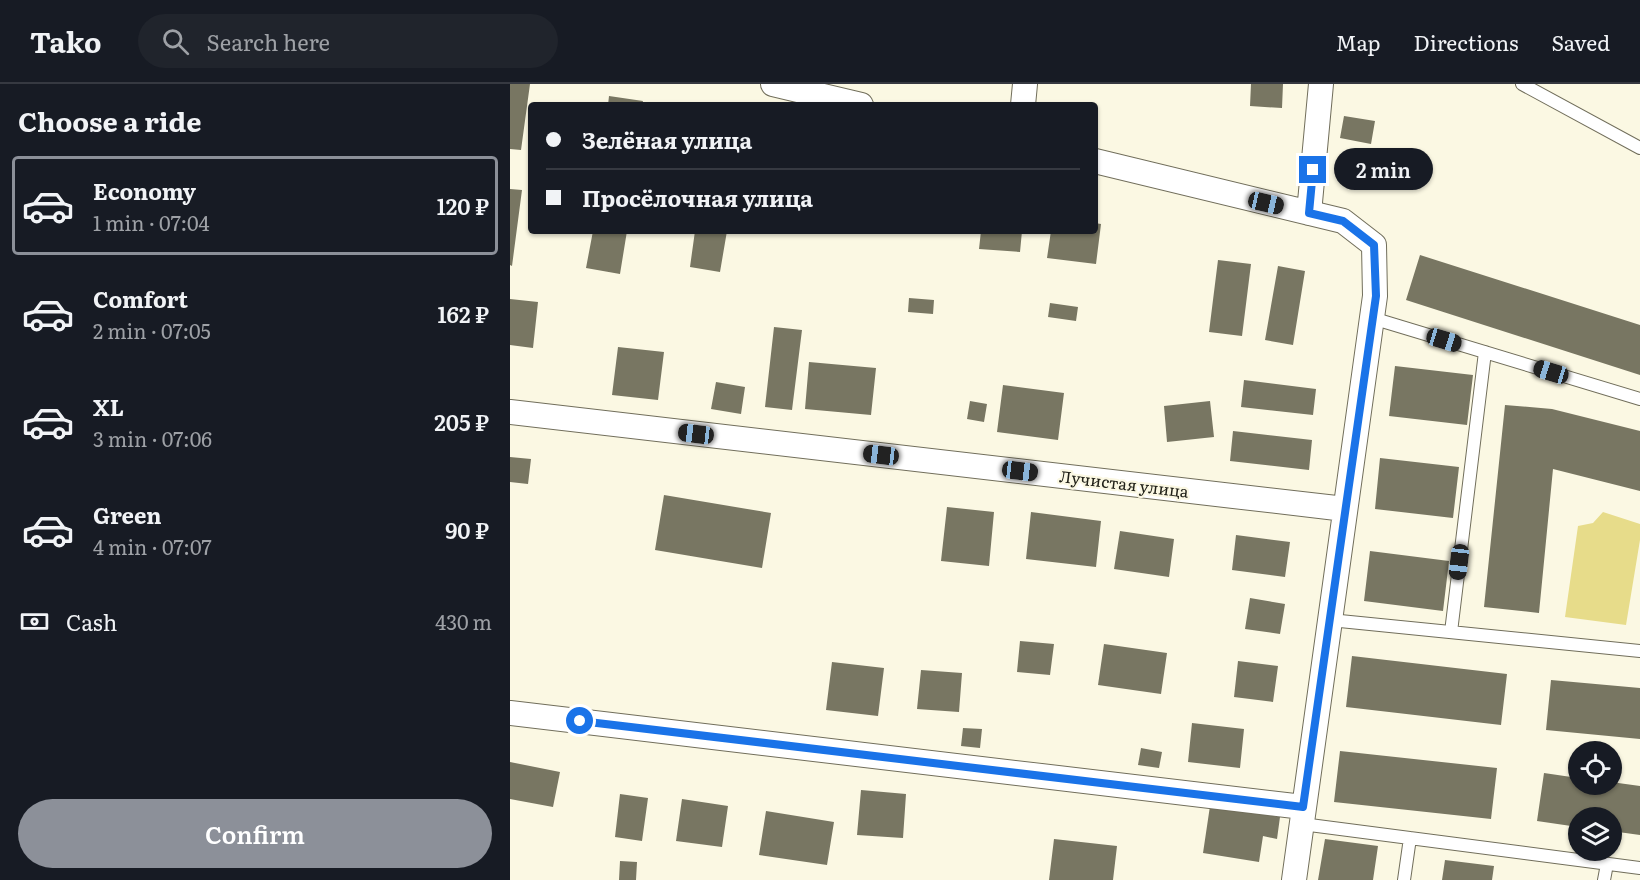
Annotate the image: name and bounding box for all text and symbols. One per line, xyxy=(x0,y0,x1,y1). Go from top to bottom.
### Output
search box xyxy=(138,14,558,68)
text: Tako xyxy=(30,20,102,62)
icon: search xyxy=(159,25,192,58)
text: Search here xyxy=(207,25,330,58)
text: Map xyxy=(1336,26,1381,57)
text: Directions xyxy=(1414,26,1519,57)
text: Saved xyxy=(1552,26,1610,57)
text: Choose a ride xyxy=(18,100,201,140)
text: Зелёная улица xyxy=(582,123,752,156)
callout: 2 min xyxy=(1334,149,1433,191)
text: 2 min xyxy=(1356,154,1411,184)
route end xyxy=(1299,156,1326,183)
text: Economy xyxy=(93,174,196,207)
icon: car xyxy=(21,179,75,233)
text: Просёлочная улица xyxy=(582,181,813,214)
text: 120 ₽ xyxy=(437,189,489,222)
car xyxy=(1246,190,1286,216)
text: 1 min · 07:04 xyxy=(93,207,210,237)
text: Comfort xyxy=(93,282,188,315)
icon: car xyxy=(21,287,75,341)
text: 162 ₽ xyxy=(438,297,489,330)
text: 2 min · 07:05 xyxy=(93,315,211,345)
car xyxy=(1424,326,1464,354)
car xyxy=(1531,358,1571,386)
text: XL xyxy=(93,390,124,423)
icon: car xyxy=(21,395,75,449)
text: 205 ₽ xyxy=(434,405,489,438)
text: 3 min · 07:06 xyxy=(93,423,212,453)
car xyxy=(677,423,715,445)
car xyxy=(862,444,900,466)
car xyxy=(1001,460,1039,482)
street label: Лучистая улица xyxy=(1058,463,1191,503)
text: Green xyxy=(93,498,162,531)
icon: car xyxy=(21,503,75,557)
text: 90 ₽ xyxy=(445,513,489,546)
text: 4 min · 07:07 xyxy=(93,531,212,561)
car xyxy=(1448,543,1470,581)
icon: cash xyxy=(18,605,51,638)
text: Cash xyxy=(66,605,117,638)
text: 430 m xyxy=(435,606,492,636)
route start xyxy=(566,707,593,734)
map controls xyxy=(1568,741,1622,861)
button: locate xyxy=(1568,741,1622,795)
button: Confirm xyxy=(18,799,492,868)
button: layers xyxy=(1568,807,1622,861)

